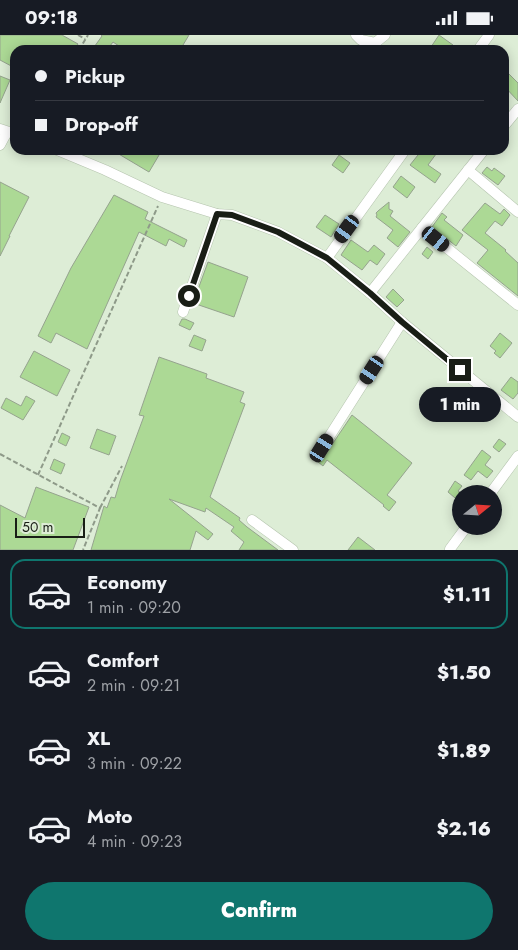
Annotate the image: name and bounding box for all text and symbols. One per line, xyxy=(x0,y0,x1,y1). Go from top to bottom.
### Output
text: 09:18 xyxy=(25,4,78,31)
text: Pickup xyxy=(65,63,125,90)
text: Drop-off xyxy=(65,111,138,138)
car xyxy=(332,212,361,246)
car xyxy=(419,224,452,254)
route start xyxy=(178,285,200,307)
car xyxy=(357,353,386,387)
route end xyxy=(449,359,471,381)
callout: 1 min xyxy=(419,387,501,423)
text: 1 min xyxy=(440,393,480,416)
car xyxy=(307,431,336,465)
north arrow xyxy=(452,485,502,535)
map controls xyxy=(452,485,502,535)
scale bar xyxy=(15,515,85,538)
text: 50 m xyxy=(22,517,53,537)
text: Economy xyxy=(87,569,167,596)
icon: car xyxy=(27,572,72,617)
text: $1.11 xyxy=(443,581,491,608)
text: 1 min · 09:20 xyxy=(87,596,181,619)
text: Comfort xyxy=(87,647,159,674)
icon: car xyxy=(27,650,72,695)
text: $1.50 xyxy=(437,659,491,686)
text: 2 min · 09:21 xyxy=(87,674,180,697)
text: XL xyxy=(87,725,110,752)
icon: car xyxy=(27,728,72,773)
text: $1.89 xyxy=(437,737,491,764)
text: 3 min · 09:22 xyxy=(87,752,182,775)
text: Moto xyxy=(87,803,132,830)
icon: car xyxy=(27,806,72,851)
text: $2.16 xyxy=(436,815,491,842)
text: 4 min · 09:23 xyxy=(87,830,182,853)
button: Confirm xyxy=(25,882,493,940)

